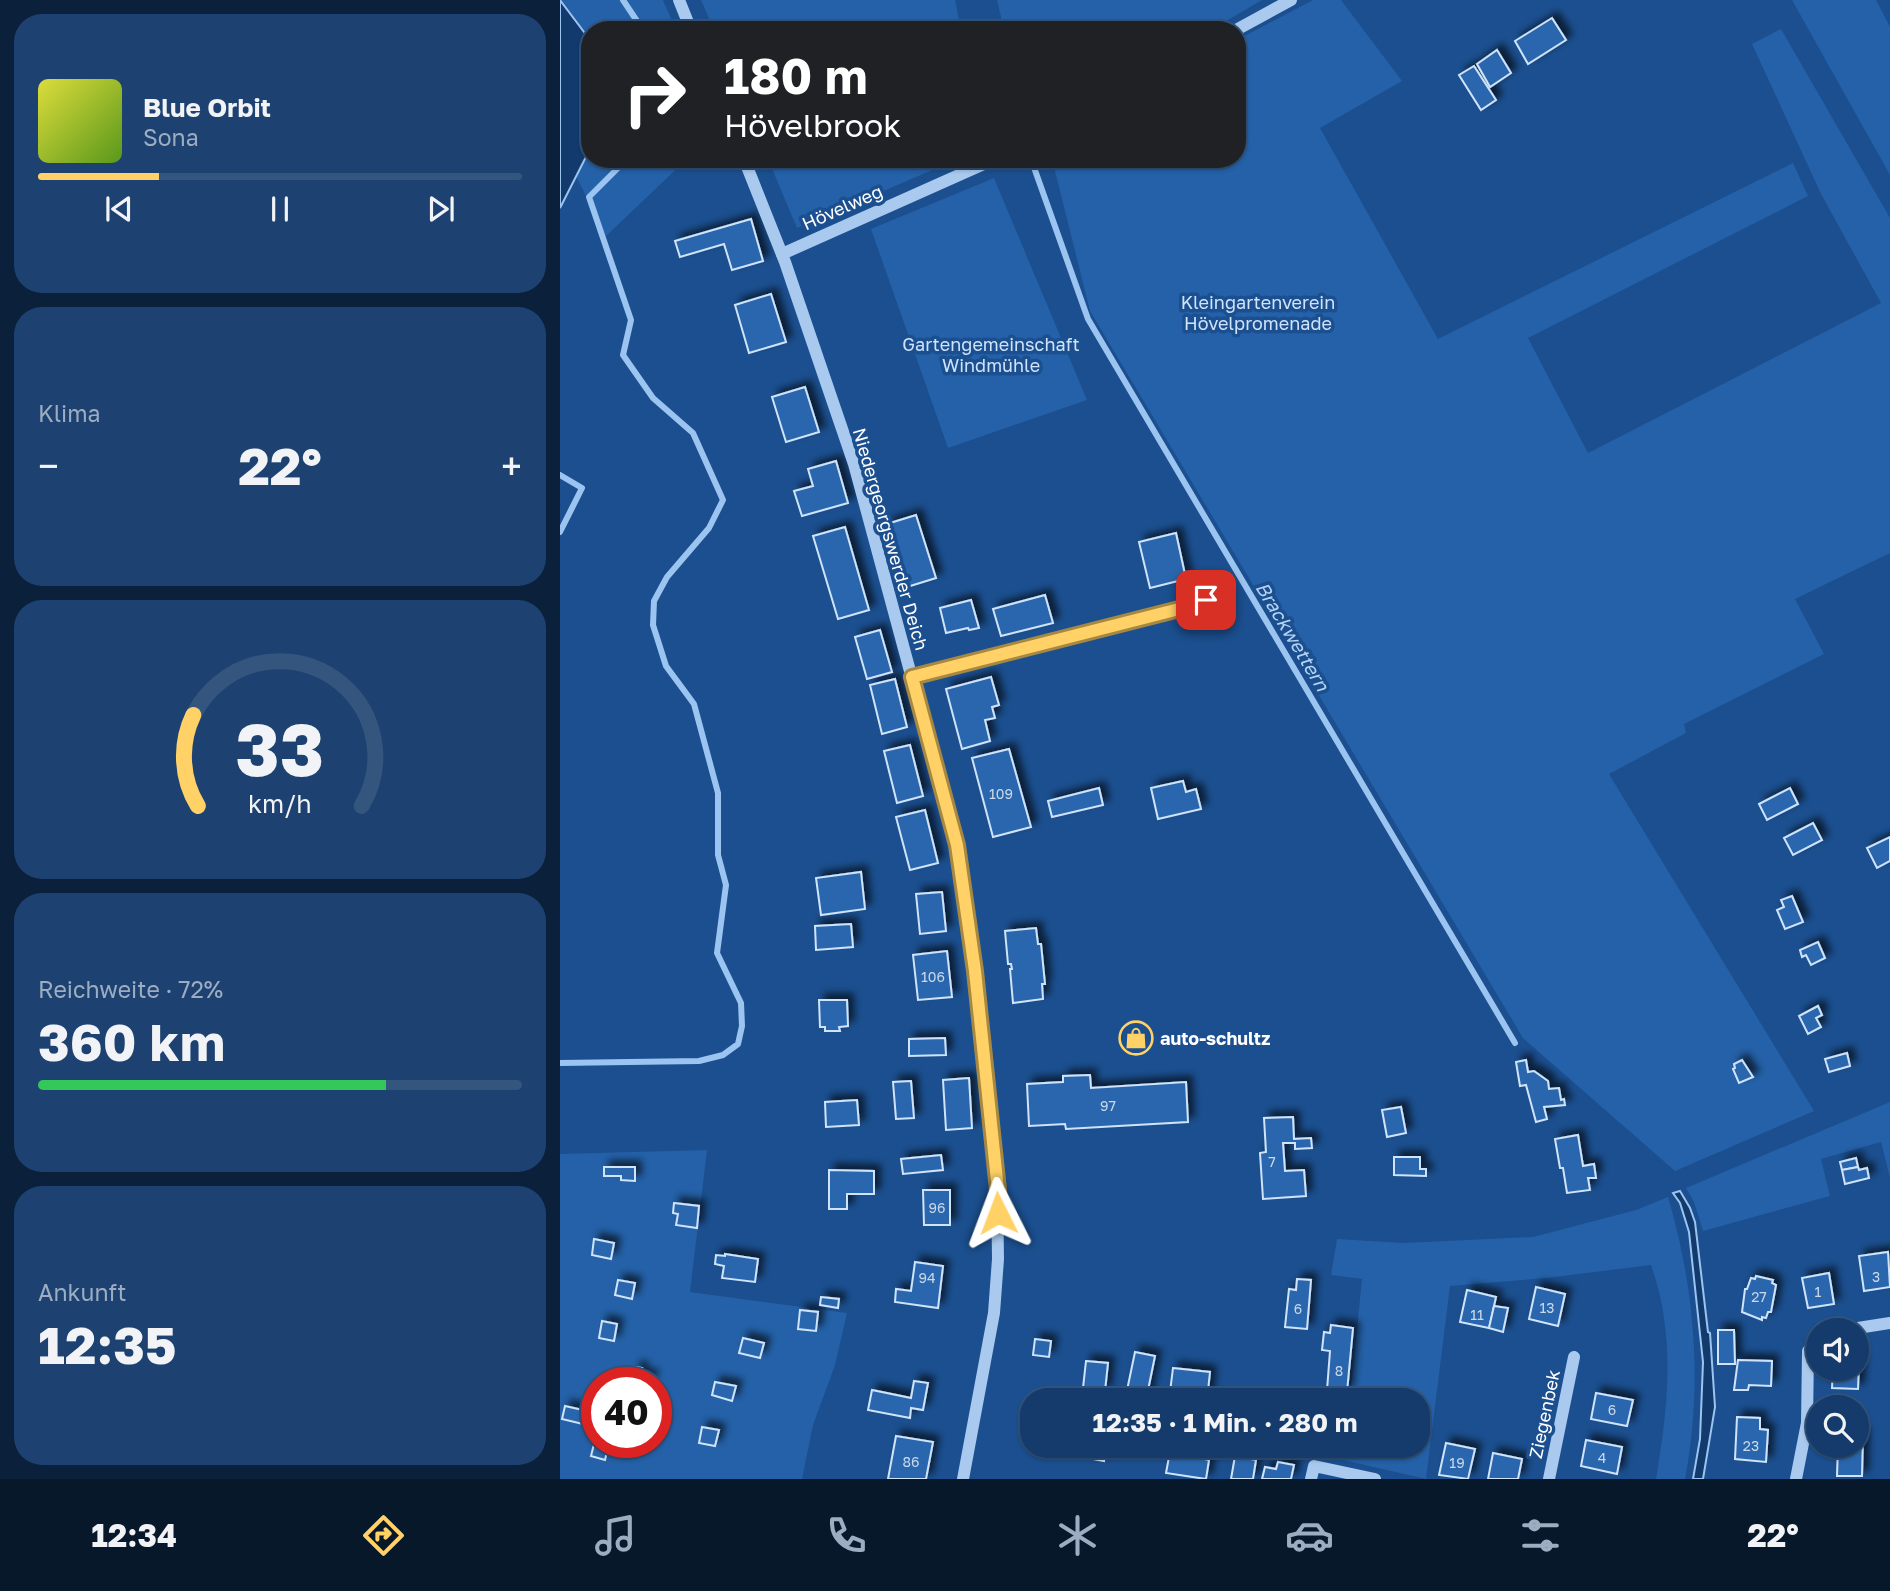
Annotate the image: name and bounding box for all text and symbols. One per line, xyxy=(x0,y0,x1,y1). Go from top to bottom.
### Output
text: 180 m xyxy=(724,46,868,105)
icon: right xyxy=(609,49,700,140)
text: Blue Orbit xyxy=(143,92,271,123)
text: Hövelbrook xyxy=(724,106,901,144)
text: Sona xyxy=(143,123,199,151)
street label: Hövelweg xyxy=(798,180,886,234)
icon: previous xyxy=(100,190,138,228)
icon: pause xyxy=(261,190,299,228)
icon: next xyxy=(422,190,460,228)
park label: Kleingartenverein Hövelpromenade xyxy=(1181,291,1335,334)
park label: Gartengemeinschaft Windmühle xyxy=(902,333,1080,376)
text: Klima xyxy=(38,399,101,427)
street label: Niedergeorgswerder Deich xyxy=(849,425,933,653)
text: 22° xyxy=(238,434,322,496)
text: − xyxy=(38,443,59,488)
text: + xyxy=(501,443,522,488)
pin xyxy=(1176,570,1236,630)
water label: Brackwettern xyxy=(1251,577,1335,696)
icon: arrive xyxy=(1187,581,1225,619)
text: 33 xyxy=(236,705,324,792)
house number: 109 xyxy=(989,785,1013,802)
text: km/h xyxy=(248,787,312,818)
house number: 106 xyxy=(921,968,945,985)
text: Reichweite · 72% xyxy=(38,975,223,1003)
text: 360 km xyxy=(38,1010,225,1072)
shop icon: auto-schultz xyxy=(1117,1019,1155,1057)
place label: auto-schultz xyxy=(1160,1027,1270,1049)
house number: 97 xyxy=(1100,1097,1116,1114)
house number: 7 xyxy=(1268,1153,1276,1170)
position arrow xyxy=(961,1176,1035,1250)
house number: 96 xyxy=(929,1199,945,1216)
house number: 3 xyxy=(1872,1268,1880,1285)
house number: 94 xyxy=(918,1269,936,1286)
text: Ankunft xyxy=(38,1278,126,1306)
house number: 1 xyxy=(1815,1283,1822,1300)
house number: 27 xyxy=(1751,1288,1767,1305)
house number: 13 xyxy=(1540,1299,1554,1316)
house number: 6 xyxy=(1294,1300,1302,1317)
house number: 11 xyxy=(1470,1306,1484,1323)
text: 12:35 xyxy=(38,1313,177,1375)
map controls xyxy=(1806,1318,1869,1458)
button: sound xyxy=(1806,1318,1869,1381)
house number: 8 xyxy=(1335,1362,1343,1379)
speed limit sign: 40 xyxy=(581,1367,672,1458)
street label: Ziegenbek xyxy=(1524,1368,1564,1460)
button: search xyxy=(1806,1395,1869,1458)
house number: 6 xyxy=(1608,1401,1616,1418)
text: 12:35 · 1 Min. · 280 m xyxy=(1093,1407,1357,1438)
house number: 23 xyxy=(1743,1437,1759,1454)
house number: 4 xyxy=(1598,1449,1606,1466)
house number: 86 xyxy=(902,1453,920,1470)
house number: 19 xyxy=(1449,1454,1465,1471)
icon: directions xyxy=(359,1511,408,1560)
icon: music xyxy=(591,1511,640,1560)
icon: phone xyxy=(822,1511,871,1560)
icon: climate xyxy=(1053,1511,1102,1560)
icon: car xyxy=(1285,1511,1334,1560)
icon: filters xyxy=(1516,1511,1565,1560)
text: 12:34 xyxy=(91,1516,177,1554)
text: 22° xyxy=(1747,1516,1799,1554)

